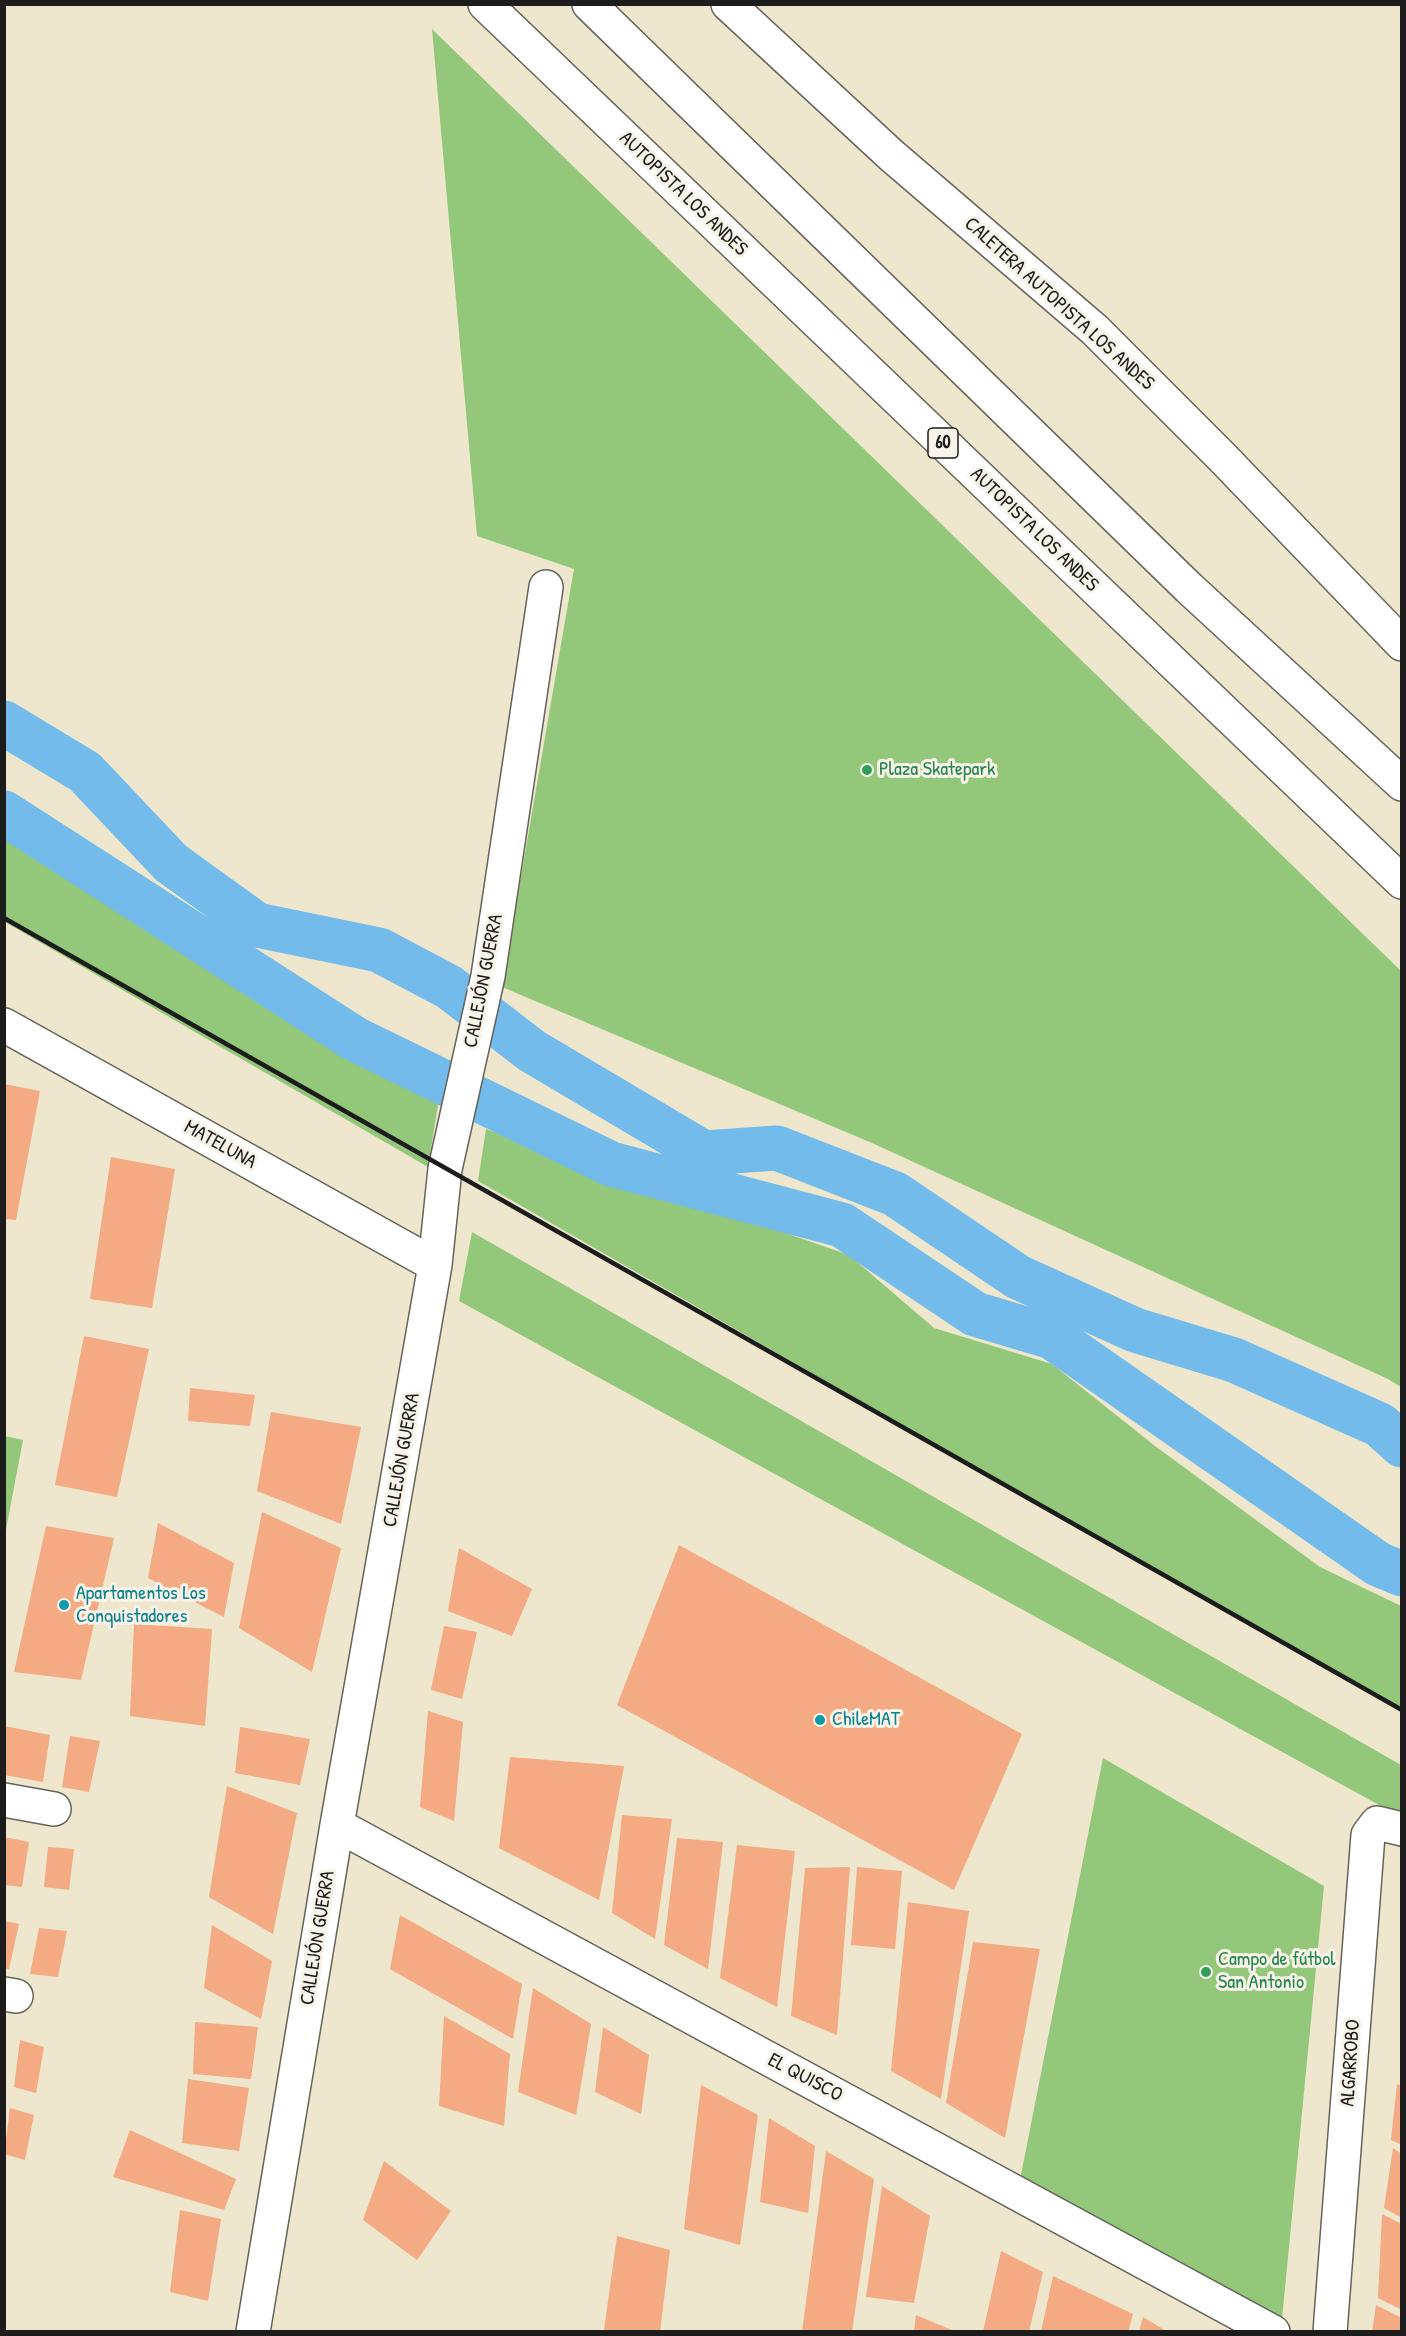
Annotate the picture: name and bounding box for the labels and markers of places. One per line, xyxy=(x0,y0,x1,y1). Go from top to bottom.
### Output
place label: Plaza Skatepark xyxy=(879,758,995,782)
marker: Plaza Skatepark xyxy=(860,763,874,777)
place label: Apartamentos Los Conquistadores xyxy=(76,1582,206,1629)
marker: Apartamentos Los Conquistadores xyxy=(57,1598,71,1612)
place label: ChileMAT xyxy=(832,1708,900,1732)
marker: ChileMAT xyxy=(813,1713,827,1727)
place label: Campo de fútbol San Antonio xyxy=(1218,1948,1336,1995)
marker: Campo de fútbol San Antonio xyxy=(1199,1965,1213,1979)

